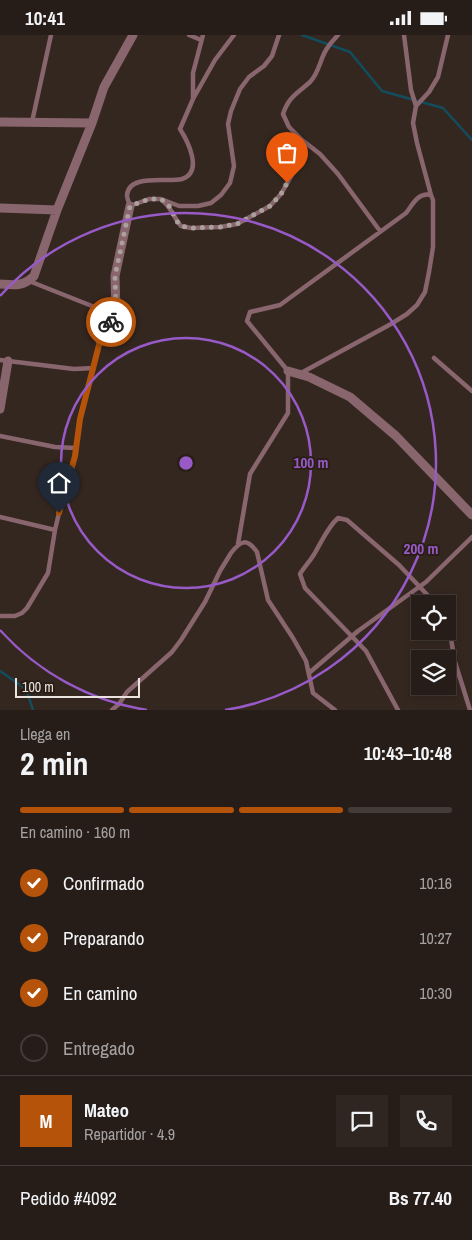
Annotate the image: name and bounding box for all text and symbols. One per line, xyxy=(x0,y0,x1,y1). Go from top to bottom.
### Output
text: 10:41 xyxy=(25,5,65,31)
pin xyxy=(266,132,308,183)
icon: bag xyxy=(273,139,301,167)
courier xyxy=(86,297,136,347)
icon: bike xyxy=(97,308,125,336)
text: 100 m xyxy=(294,452,328,473)
centre of rings xyxy=(177,454,195,472)
pin xyxy=(38,462,80,513)
icon: home xyxy=(45,469,73,497)
text: 200 m xyxy=(404,538,438,559)
map controls xyxy=(411,595,456,695)
button: locate xyxy=(411,595,456,640)
button: layers xyxy=(411,650,456,695)
scale bar xyxy=(15,675,140,698)
text: 100 m xyxy=(22,678,54,696)
text: Llega en xyxy=(20,723,70,745)
text: 10:43–10:48 xyxy=(364,740,452,766)
text: 2 min xyxy=(20,742,89,785)
text: En camino · 160 m xyxy=(20,821,130,843)
icon: check xyxy=(20,869,48,897)
text: Confirmado xyxy=(63,870,144,896)
text: 10:16 xyxy=(419,872,452,894)
icon: check xyxy=(20,924,48,952)
text: Preparando xyxy=(63,925,144,951)
text: 10:27 xyxy=(419,927,452,949)
icon: check xyxy=(20,979,48,1007)
text: En camino xyxy=(63,980,137,1006)
text: 10:30 xyxy=(419,982,452,1004)
text: Entregado xyxy=(63,1035,135,1061)
button: chat xyxy=(336,1095,388,1147)
button: phone xyxy=(400,1095,452,1147)
text: Mateo xyxy=(84,1097,129,1123)
text: M xyxy=(40,1108,52,1134)
text: Repartidor · 4.9 xyxy=(84,1123,175,1145)
text: Pedido #4092 xyxy=(20,1185,117,1211)
text: Bs 77.40 xyxy=(389,1185,452,1211)

